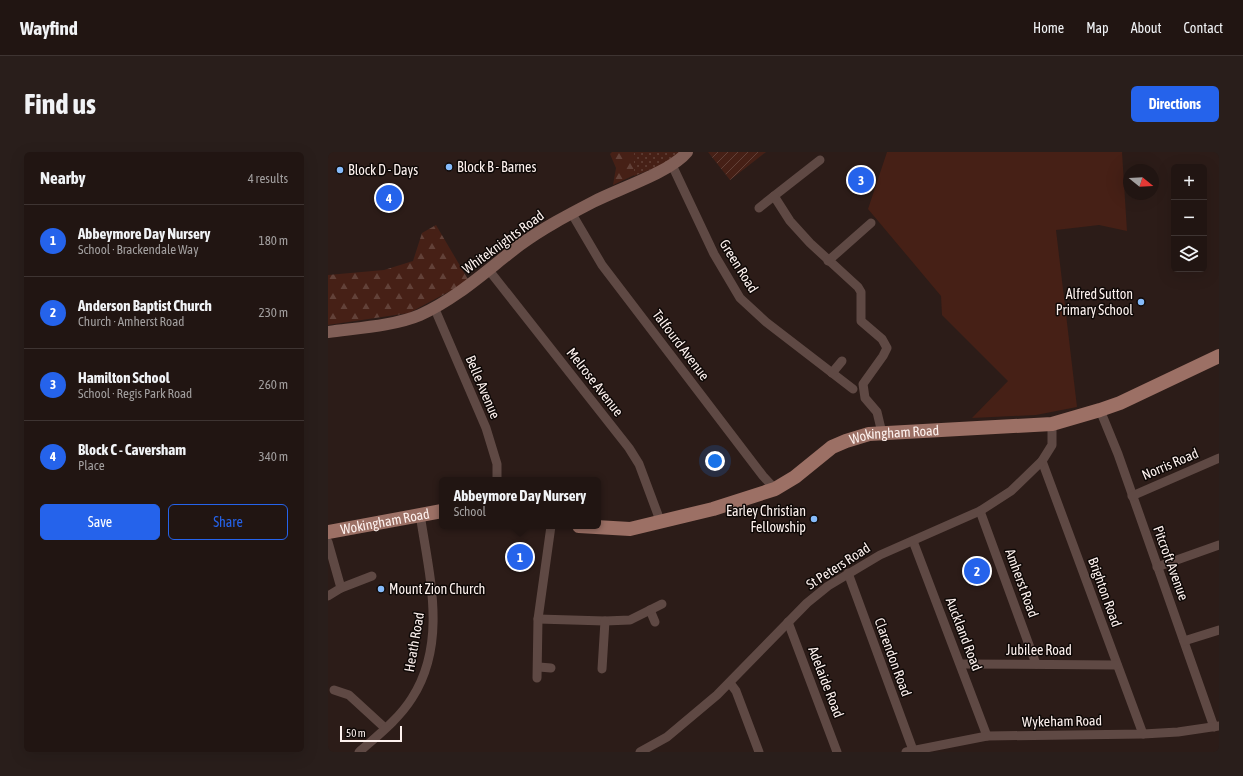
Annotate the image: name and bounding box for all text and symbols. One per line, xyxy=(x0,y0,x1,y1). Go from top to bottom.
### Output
text: Wayfind xyxy=(20,17,78,39)
text: Home xyxy=(1033,20,1064,36)
text: Map xyxy=(1086,20,1109,36)
text: About xyxy=(1131,20,1162,36)
text: Contact xyxy=(1184,20,1223,36)
button: Directions xyxy=(1131,86,1219,122)
text: Find us xyxy=(24,88,96,120)
place label: Block B - Barnes xyxy=(457,159,536,175)
place label: Block D - Days xyxy=(348,162,418,178)
marker: Block B - Barnes xyxy=(444,162,454,172)
north arrow xyxy=(1123,164,1159,200)
map controls xyxy=(1171,164,1207,272)
button: + xyxy=(1171,164,1207,200)
marker: Block D - Days xyxy=(335,165,345,175)
pin: 3 xyxy=(848,165,874,195)
text: Nearby xyxy=(40,168,86,188)
text: 4 results xyxy=(248,171,288,186)
pin: 4 xyxy=(376,183,402,213)
button: − xyxy=(1171,200,1207,236)
street label: Whiteknights Road xyxy=(459,207,547,277)
text: Abbeymore Day Nursery xyxy=(78,225,210,242)
text: 1 xyxy=(50,233,56,248)
text: 180 m xyxy=(259,233,288,248)
street label: Green Road xyxy=(716,236,762,296)
button: layers xyxy=(1171,236,1207,272)
text: School · Brackendale Way xyxy=(78,242,198,257)
place label: Alfred Sutton Primary School xyxy=(1056,286,1133,318)
text: Anderson Baptist Church xyxy=(78,297,212,314)
marker: Alfred Sutton Primary School xyxy=(1136,297,1146,307)
text: 2 xyxy=(50,305,56,320)
text: 230 m xyxy=(259,305,288,320)
street label: Talfourd Avenue xyxy=(649,307,713,383)
text: Church · Amherst Road xyxy=(78,314,184,329)
street label: Melrose Avenue xyxy=(563,345,627,419)
street label: Belle Avenue xyxy=(462,353,504,421)
text: Hamilton School xyxy=(78,369,170,386)
text: 3 xyxy=(50,377,56,392)
text: 260 m xyxy=(259,377,288,392)
text: School · Regis Park Road xyxy=(78,386,192,401)
street label: Wokingham Road xyxy=(848,422,940,447)
text: Block C - Caversham xyxy=(78,441,186,458)
street label: Norris Road xyxy=(1139,445,1201,483)
text: 4 xyxy=(50,449,56,464)
text: 340 m xyxy=(259,449,288,464)
your location xyxy=(705,451,725,471)
text: Place xyxy=(78,458,105,473)
popup xyxy=(439,477,601,529)
text: Abbeymore Day Nursery xyxy=(454,487,586,504)
place label: Earley Christian Fellowship xyxy=(726,503,806,535)
button: Save xyxy=(40,504,160,540)
button: Share xyxy=(168,504,288,540)
text: School xyxy=(454,504,486,519)
street label: Wokingham Road xyxy=(339,505,431,538)
marker: Earley Christian Fellowship xyxy=(809,514,819,524)
street label: Pitcroft Avenue xyxy=(1150,524,1192,602)
street label: St Peters Road xyxy=(803,539,873,593)
pin: 1 xyxy=(507,542,533,572)
street label: Amherst Road xyxy=(1002,547,1042,619)
street label: Brighton Road xyxy=(1085,555,1125,629)
pin: 2 xyxy=(964,556,990,586)
place label: Mount Zion Church xyxy=(389,581,485,597)
marker: Mount Zion Church xyxy=(376,584,386,594)
street label: Auckland Road xyxy=(943,595,985,673)
street label: Heath Road xyxy=(401,611,427,673)
street label: Clarendon Road xyxy=(871,616,915,698)
street label: Jubilee Road xyxy=(1006,642,1072,658)
street label: Adelaide Road xyxy=(805,644,847,720)
street label: Wykeham Road xyxy=(1022,712,1102,730)
scale bar xyxy=(340,724,402,743)
text: 50 m xyxy=(346,727,366,739)

